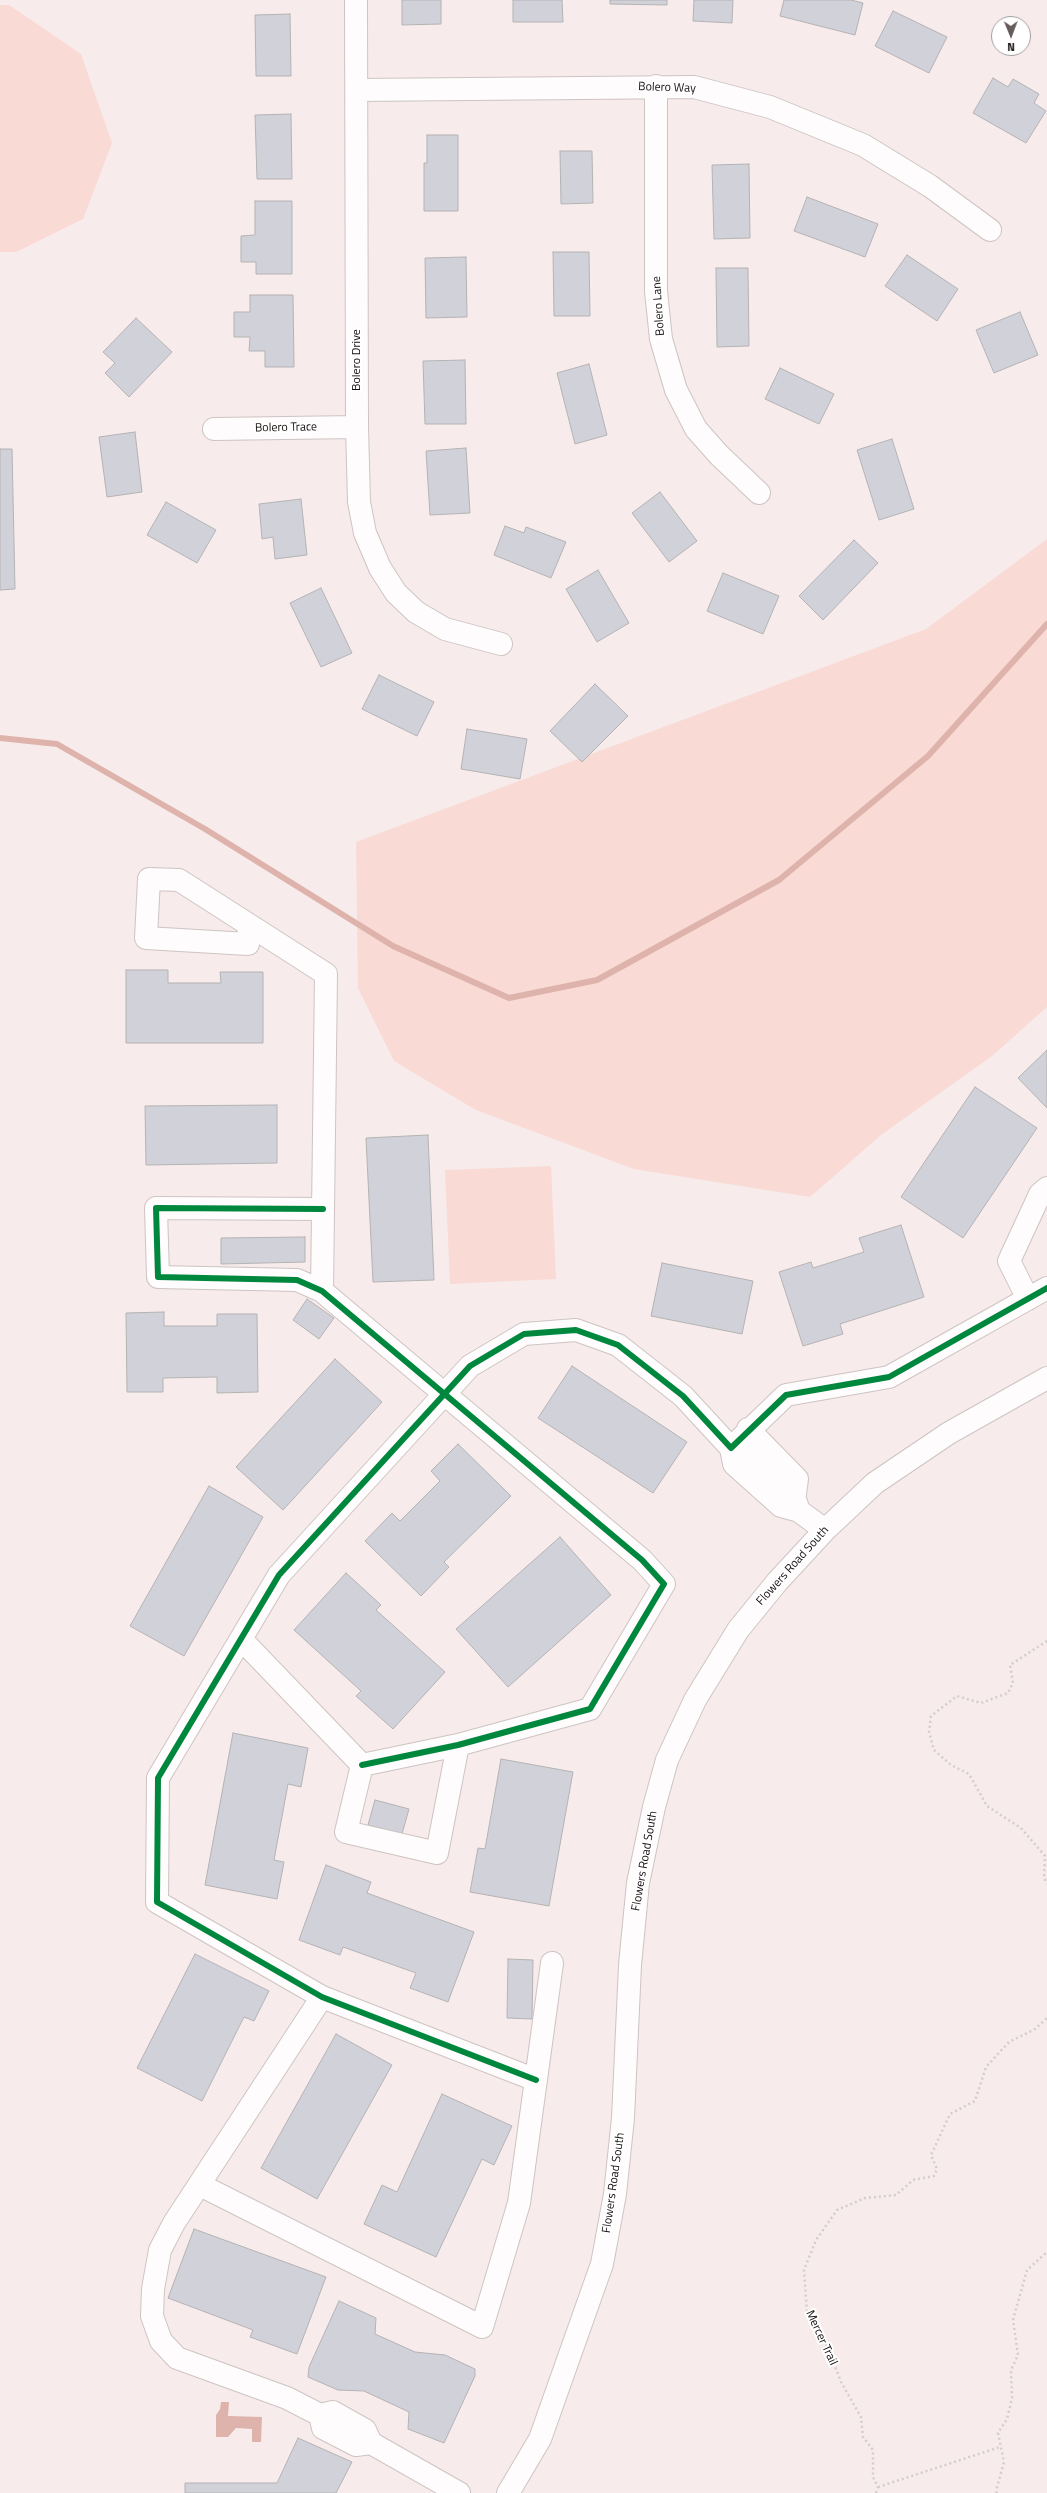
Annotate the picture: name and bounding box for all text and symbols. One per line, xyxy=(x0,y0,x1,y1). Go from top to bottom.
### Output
north arrow xyxy=(991,16,1031,56)
text: N xyxy=(1007,39,1015,55)
street label: Bolero Way xyxy=(638,80,696,96)
street label: Bolero Lane xyxy=(650,276,668,336)
street label: Bolero Drive xyxy=(350,329,364,391)
street label: Bolero Trace xyxy=(255,420,317,436)
street label: Flowers Road South xyxy=(754,1524,832,1608)
street label: Flowers Road South xyxy=(629,1810,661,1912)
street label: Flowers Road South xyxy=(600,2132,628,2234)
street label: Mercer Trail xyxy=(802,2308,840,2368)

